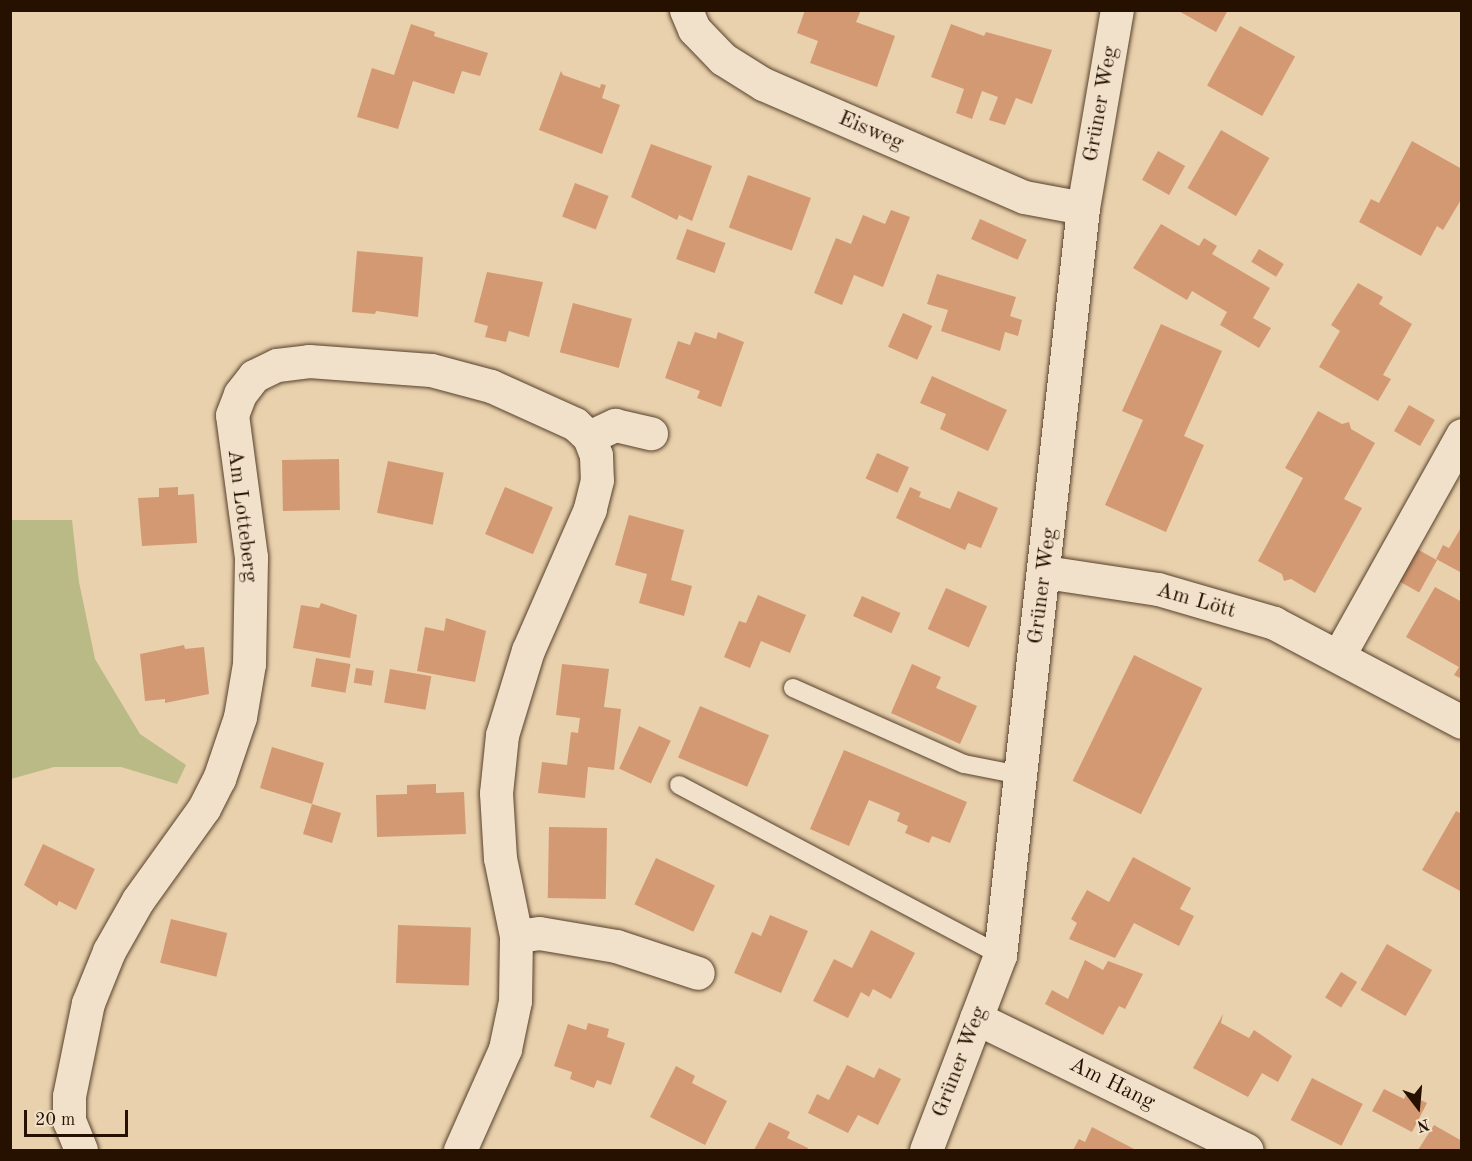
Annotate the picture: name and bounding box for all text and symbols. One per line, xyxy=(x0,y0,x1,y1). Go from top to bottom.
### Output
street label: Grüner Weg xyxy=(1078,44,1124,164)
street label: Eisweg xyxy=(834,105,908,157)
street label: Am Lotteberg xyxy=(221,448,263,584)
street label: Grüner Weg xyxy=(1023,526,1063,646)
street label: Am Lött xyxy=(1153,577,1239,625)
street label: Grüner Weg xyxy=(927,1003,993,1121)
street label: Am Hang xyxy=(1065,1052,1159,1116)
north arrow xyxy=(1388,1077,1448,1137)
scale bar xyxy=(27,1098,130,1136)
text: 20 m xyxy=(35,1111,75,1129)
text: N xyxy=(1415,1115,1431,1134)

